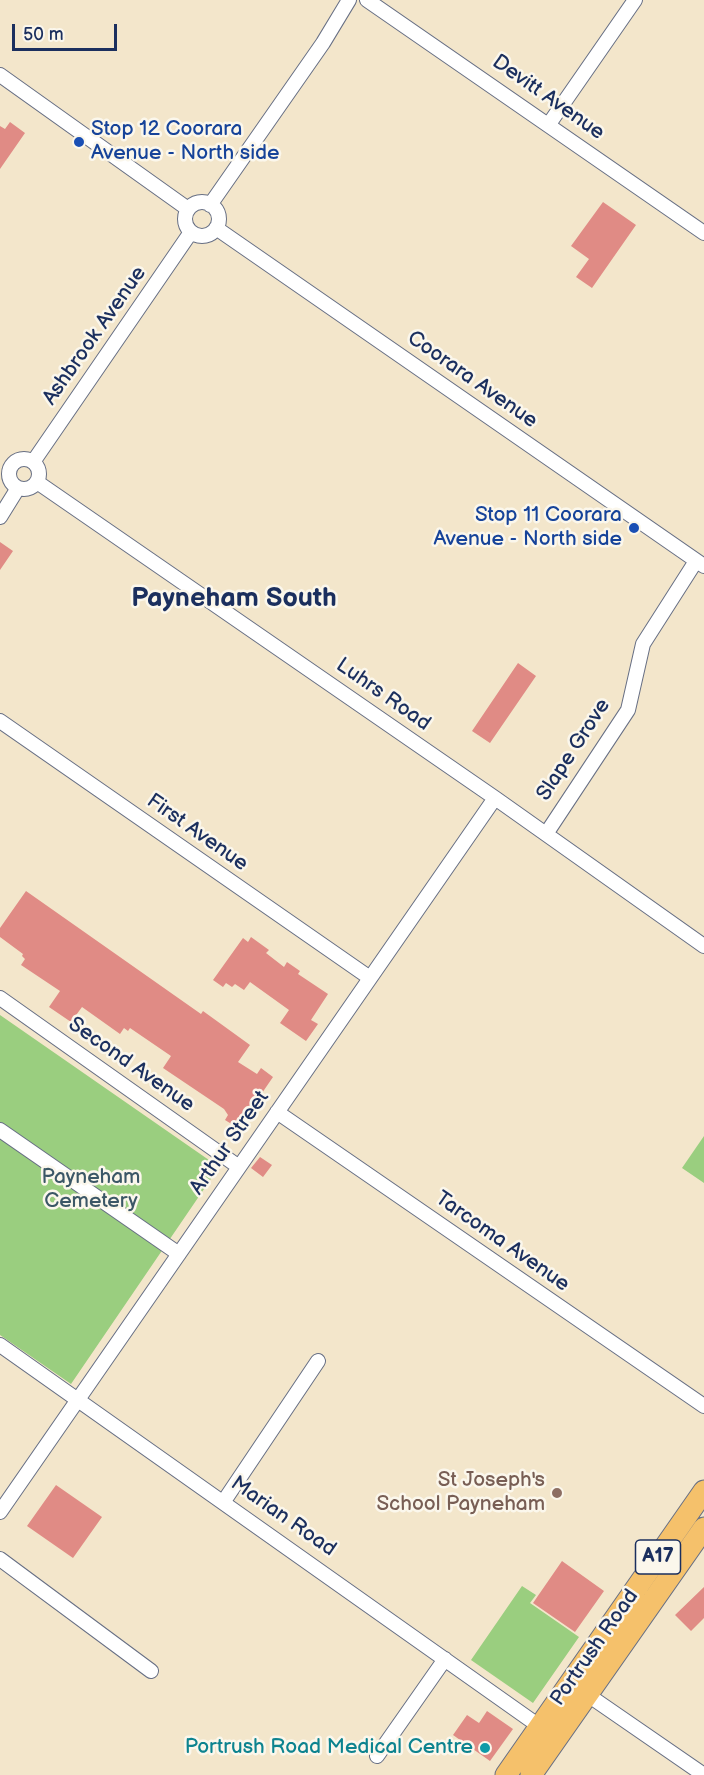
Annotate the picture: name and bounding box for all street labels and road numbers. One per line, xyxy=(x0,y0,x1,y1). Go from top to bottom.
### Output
street label: Devitt Avenue xyxy=(487,50,609,146)
street label: Ashbrook Avenue xyxy=(38,262,152,410)
street label: Coorara Avenue xyxy=(402,326,542,434)
street label: Luhrs Road xyxy=(331,653,435,737)
street label: Slape Grove xyxy=(532,694,616,806)
street label: First Avenue xyxy=(141,789,253,877)
street label: Second Avenue xyxy=(63,1012,199,1118)
street label: Arthur Street xyxy=(185,1086,275,1200)
street label: Tarcoma Avenue xyxy=(430,1186,574,1298)
street label: Marian Road xyxy=(226,1471,340,1563)
road number: A17 xyxy=(636,1540,680,1574)
street label: Portrush Road xyxy=(546,1585,644,1711)

